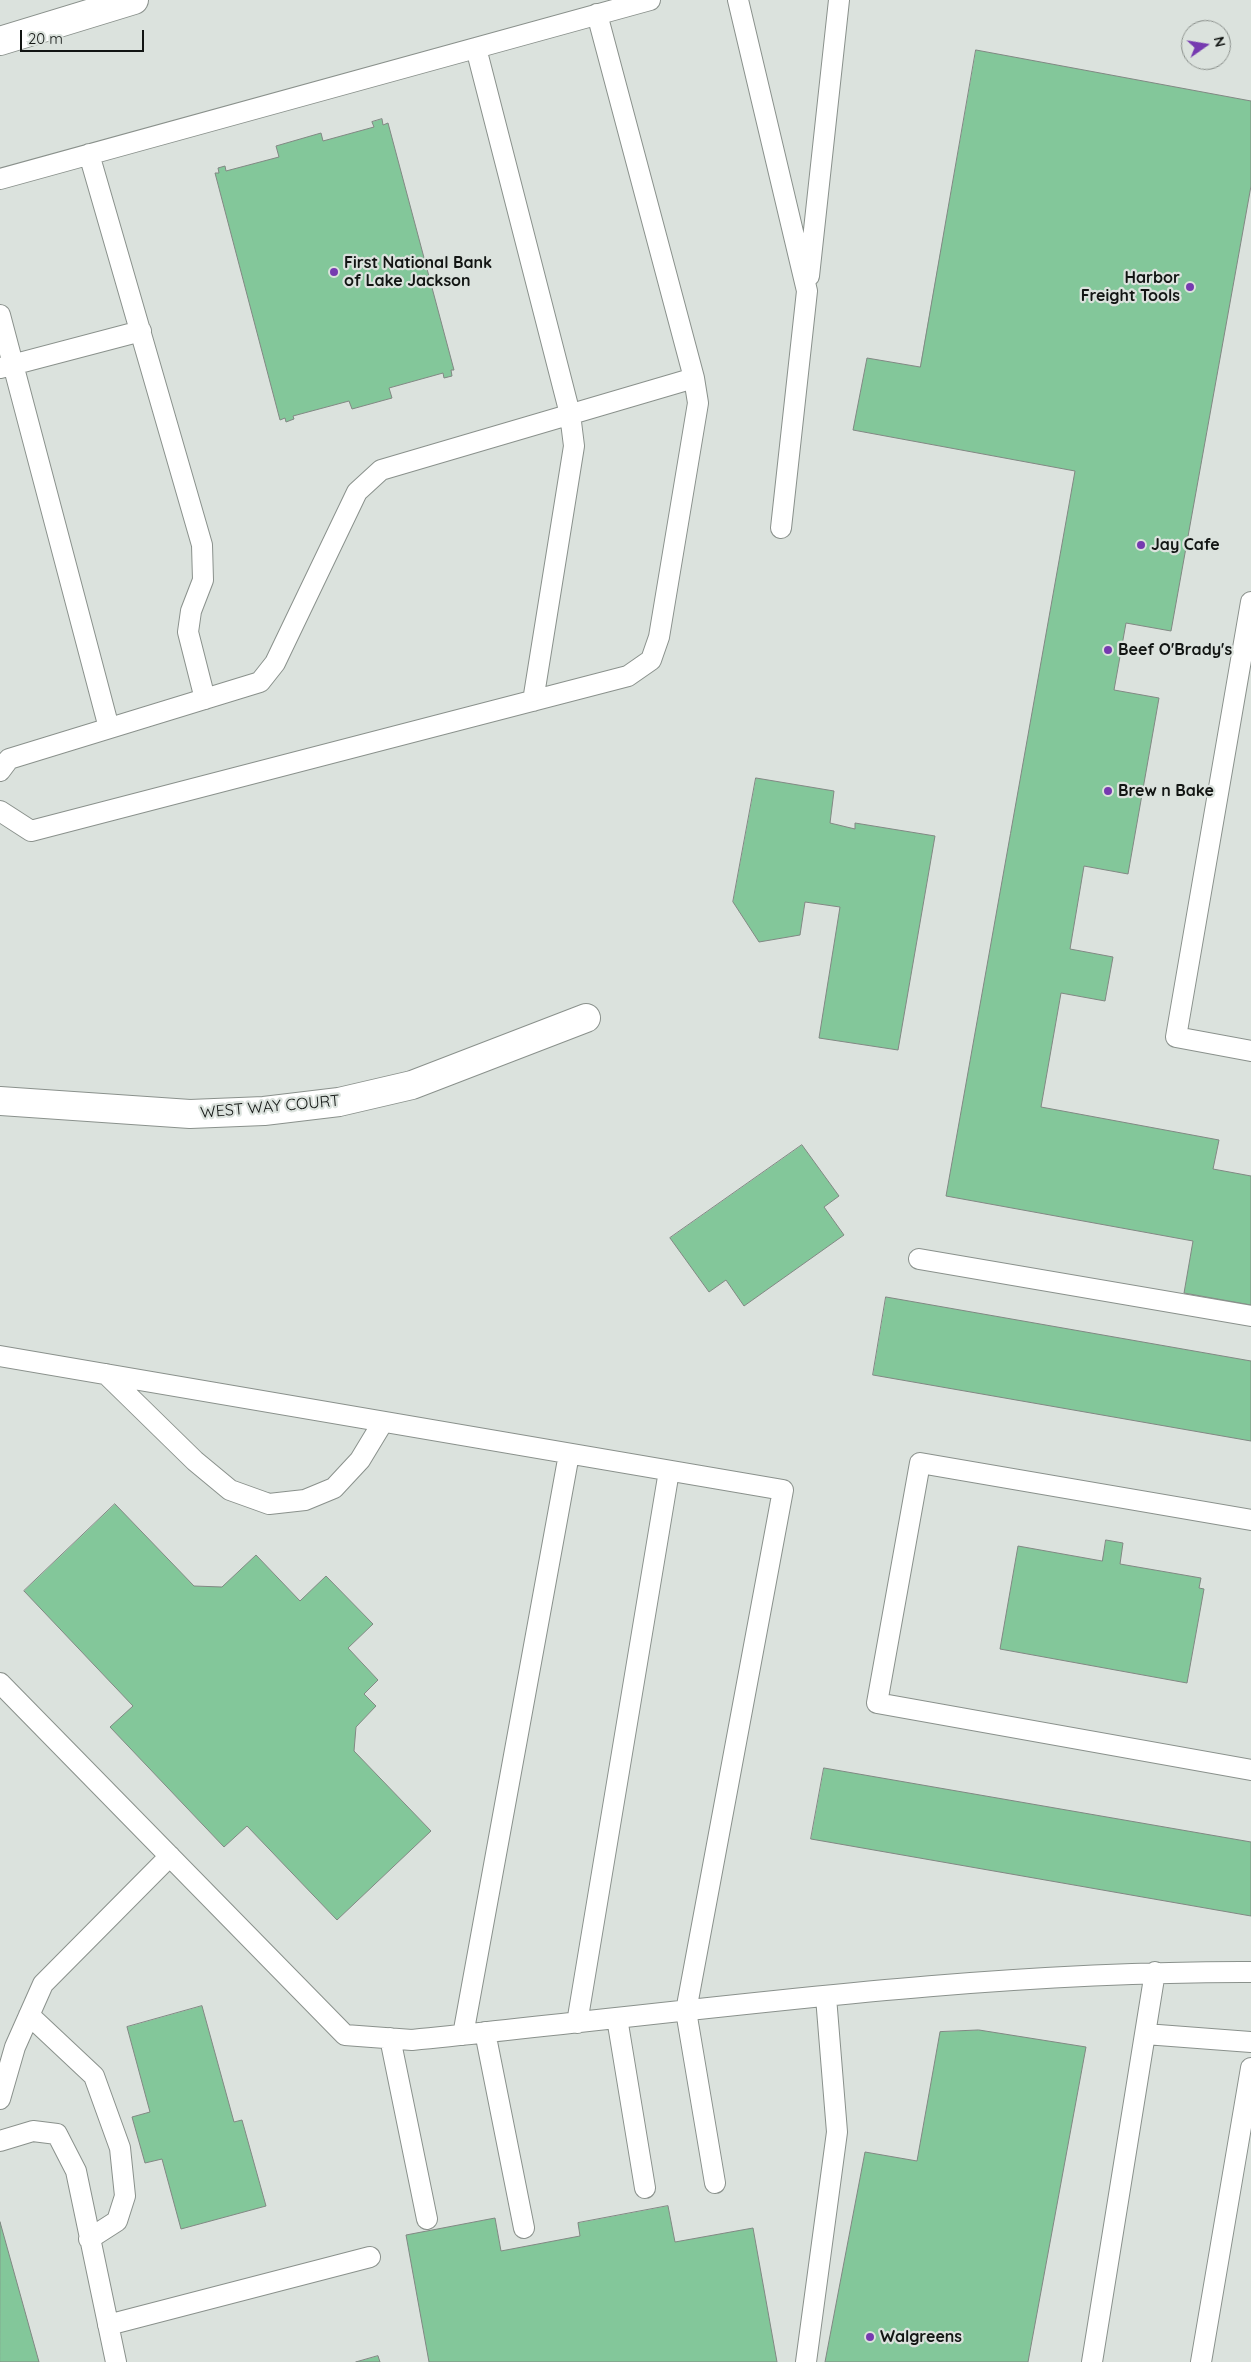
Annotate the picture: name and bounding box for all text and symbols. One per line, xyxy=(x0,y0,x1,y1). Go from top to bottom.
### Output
scale bar xyxy=(22,20,146,52)
north arrow xyxy=(1181,20,1231,70)
text: 20 m xyxy=(28,29,63,48)
text: N xyxy=(1210,35,1230,49)
place label: First National Bank of Lake Jackson xyxy=(344,253,492,291)
marker: First National Bank of Lake Jackson xyxy=(328,266,340,278)
place label: Harbor Freight Tools xyxy=(1081,268,1180,306)
marker: Harbor Freight Tools xyxy=(1184,281,1196,293)
place label: Jay Cafe xyxy=(1151,535,1220,555)
marker: Jay Cafe xyxy=(1135,539,1147,551)
place label: Beef O'Brady's xyxy=(1118,640,1232,660)
marker: Beef O'Brady's xyxy=(1102,644,1114,656)
place label: Brew n Bake xyxy=(1118,781,1214,801)
marker: Brew n Bake xyxy=(1102,785,1114,797)
street label: WEST WAY COURT xyxy=(199,1091,341,1123)
place label: Walgreens xyxy=(880,2327,962,2347)
marker: Walgreens xyxy=(864,2331,876,2343)

